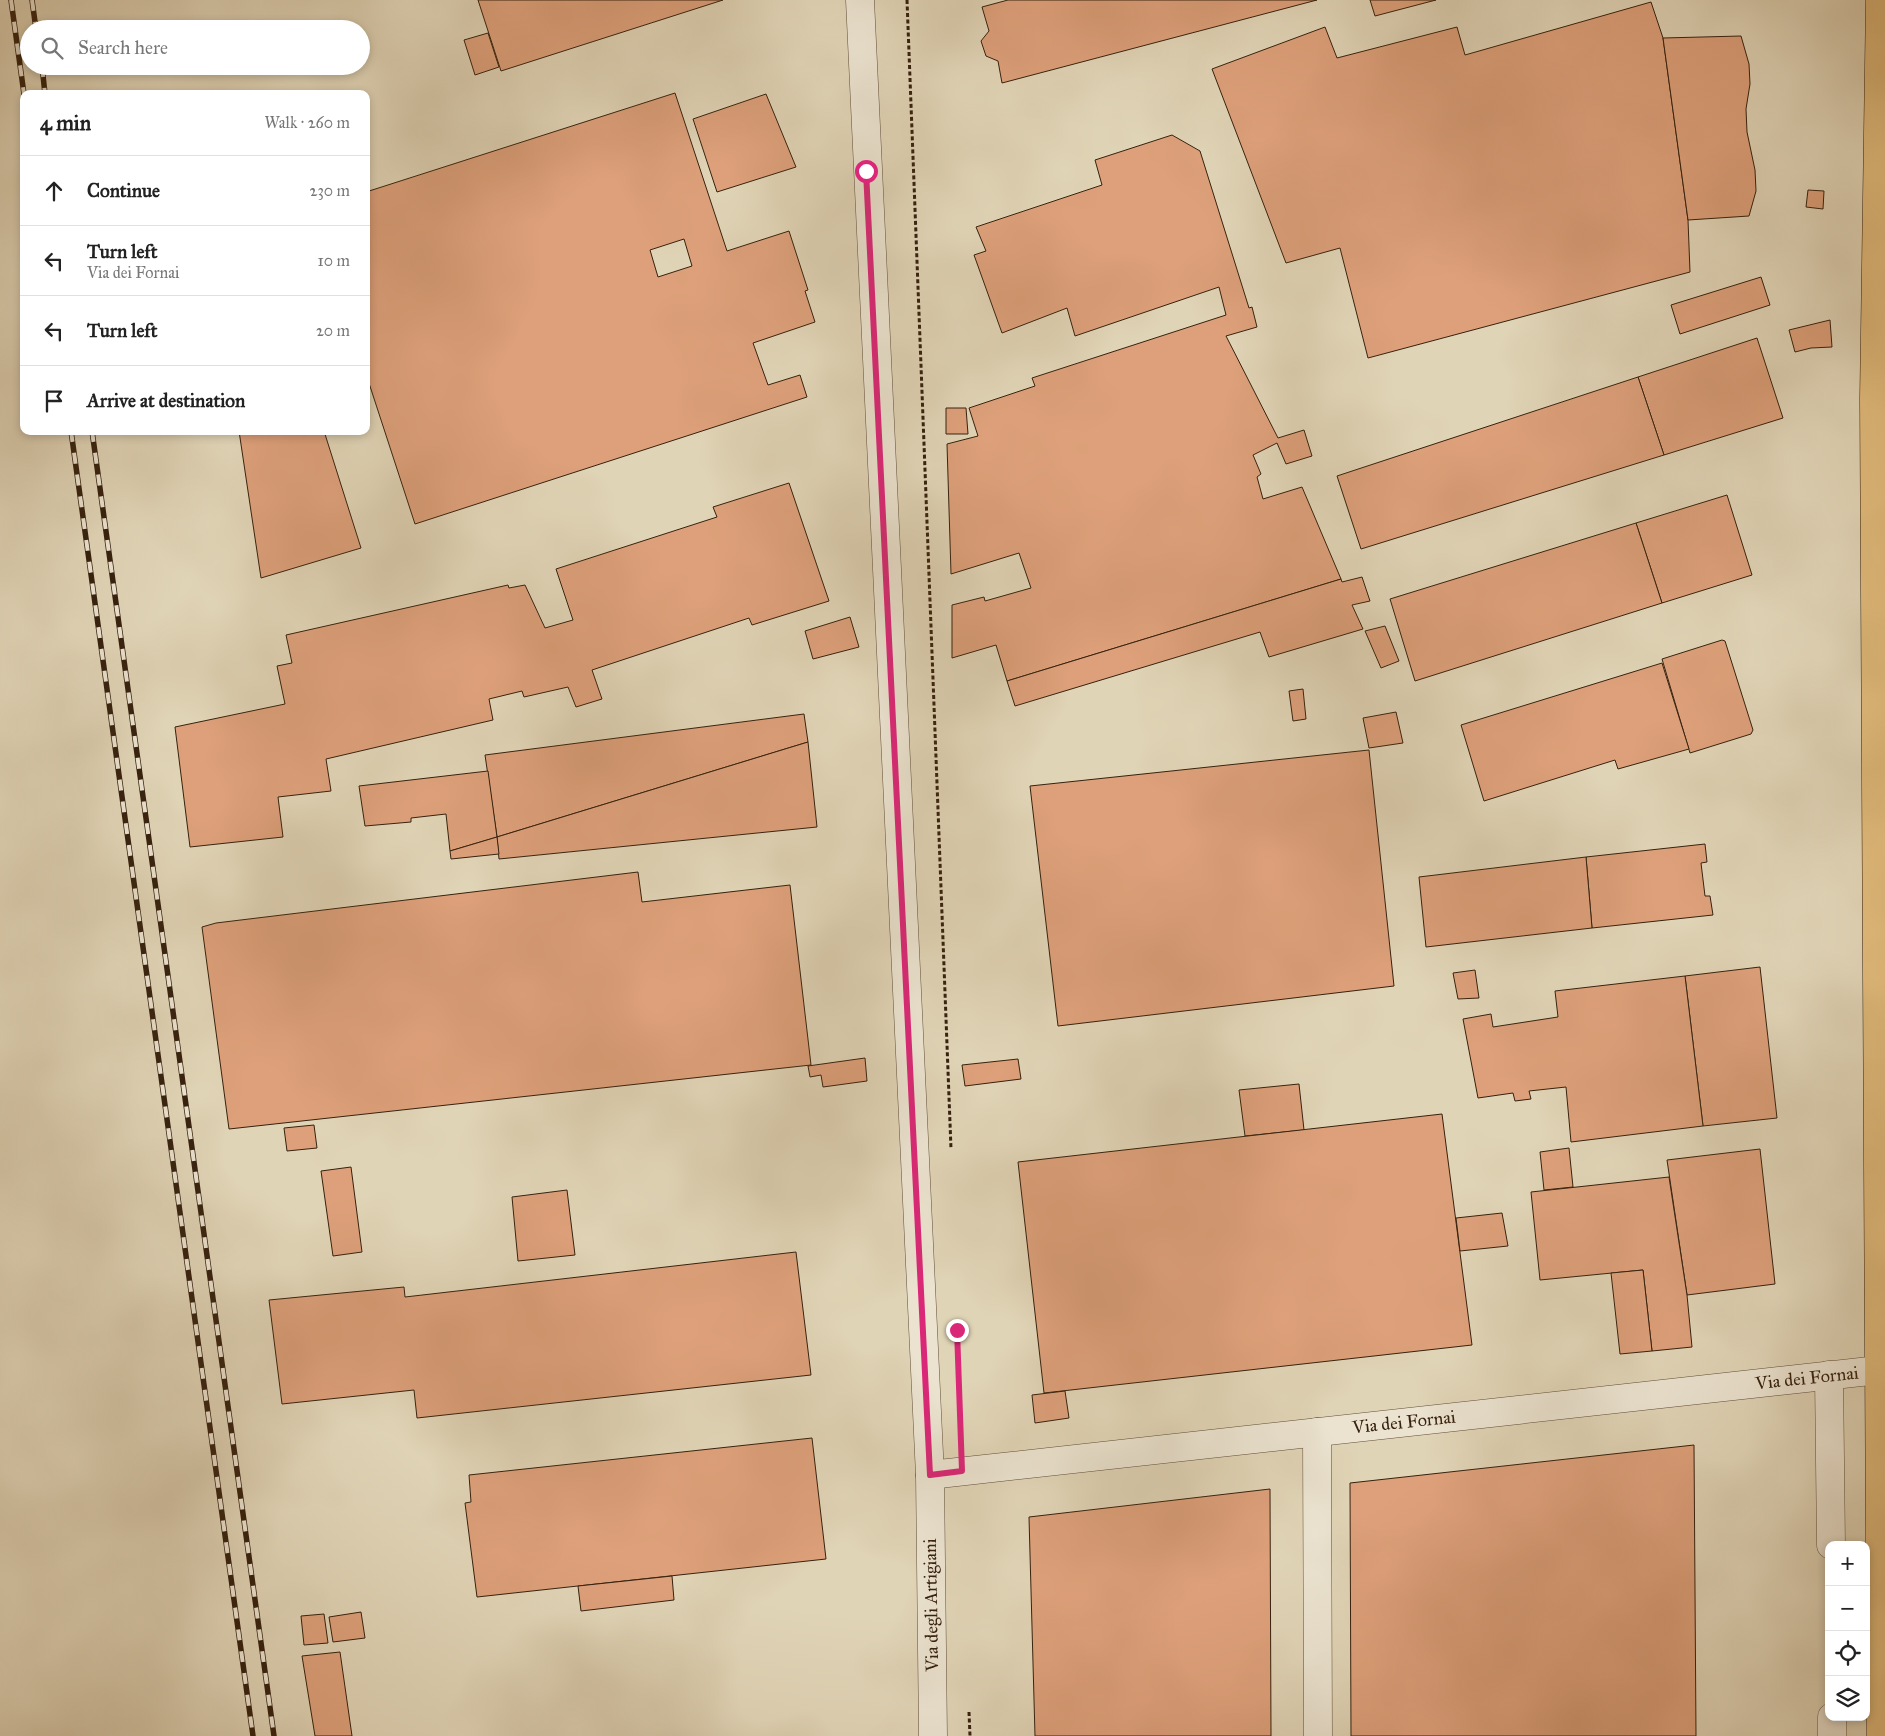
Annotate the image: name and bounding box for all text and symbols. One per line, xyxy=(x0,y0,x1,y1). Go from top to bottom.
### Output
search box xyxy=(20,20,370,75)
icon: search xyxy=(38,34,66,62)
text: Search here xyxy=(78,36,168,59)
text: 4 min xyxy=(40,110,91,136)
text: Walk · 260 m xyxy=(264,113,350,132)
route start xyxy=(855,160,878,183)
icon: ahead xyxy=(40,177,68,205)
text: Continue xyxy=(87,179,160,202)
text: 230 m xyxy=(310,181,350,200)
text: Turn left xyxy=(87,240,157,263)
icon: left xyxy=(40,247,68,275)
text: 10 m xyxy=(318,251,350,270)
text: Via dei Fornai xyxy=(87,263,179,282)
icon: left xyxy=(40,317,68,345)
text: Turn left xyxy=(87,319,157,342)
text: 20 m xyxy=(316,321,350,340)
icon: arrive xyxy=(40,387,68,415)
text: Arrive at destination xyxy=(87,389,245,412)
route end xyxy=(946,1319,969,1342)
street label: Via dei Fornai xyxy=(1753,1362,1860,1394)
street label: Via dei Fornai xyxy=(1350,1406,1457,1438)
street label: Via degli Artigiani xyxy=(919,1538,944,1673)
map controls xyxy=(1825,1541,1870,1721)
button: + xyxy=(1825,1541,1870,1586)
button: − xyxy=(1825,1586,1870,1631)
button: locate xyxy=(1825,1631,1870,1676)
button: layers xyxy=(1825,1676,1870,1721)

